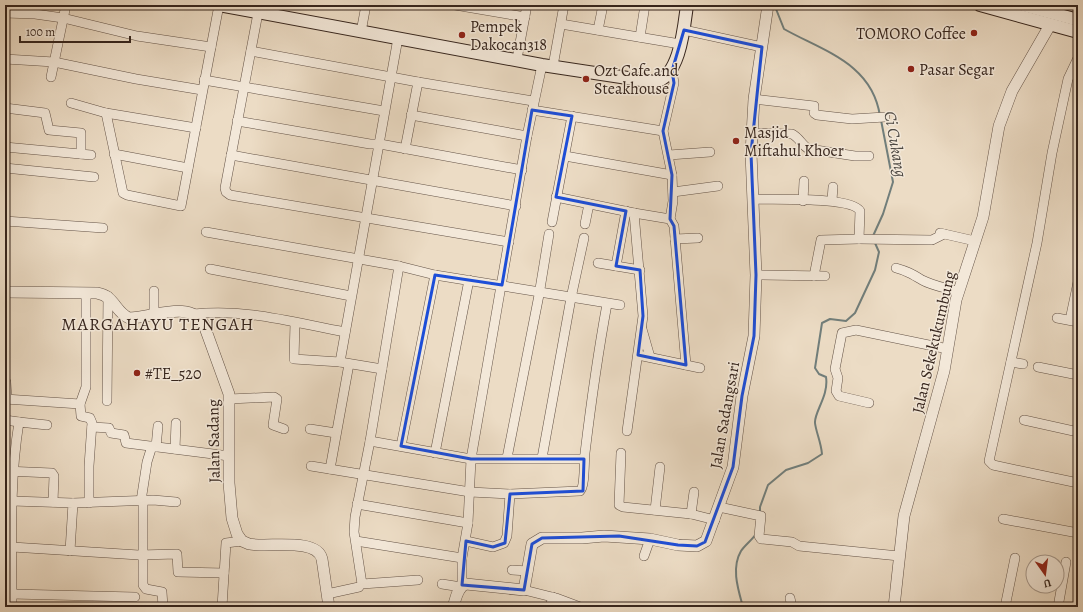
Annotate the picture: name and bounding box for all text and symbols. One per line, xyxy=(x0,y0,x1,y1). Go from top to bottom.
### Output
place label: Pempek Dakocan318 xyxy=(470,16,547,56)
scale bar xyxy=(20,18,130,44)
place label: TOMORO Coffee xyxy=(856,23,966,45)
text: 100 m xyxy=(26,24,55,40)
marker: TOMORO Coffee xyxy=(969,28,979,38)
marker: Pempek Dakocan318 xyxy=(457,30,467,40)
place label: Pasar Segar xyxy=(919,59,995,81)
place label: Ozt Cafe and Steakhouse xyxy=(594,60,679,100)
marker: Pasar Segar xyxy=(906,64,916,74)
marker: Ozt Cafe and Steakhouse xyxy=(581,74,591,84)
water label: Ci Cukang xyxy=(878,109,913,179)
place label: Masjid Miftahul Khoer xyxy=(744,122,844,162)
marker: Masjid Miftahul Khoer xyxy=(731,136,741,146)
street label: Jalan Sekekukumbung xyxy=(907,269,961,416)
district label: MARGAHAYU TENGAH xyxy=(61,312,255,336)
street label: Jalan Sadangsari xyxy=(705,360,745,471)
place label: #TE_520 xyxy=(145,363,202,385)
marker: #TE_520 xyxy=(132,368,142,378)
street label: Jalan Sadang xyxy=(202,399,226,483)
north arrow xyxy=(1025,554,1065,594)
text: U xyxy=(1041,575,1053,592)

